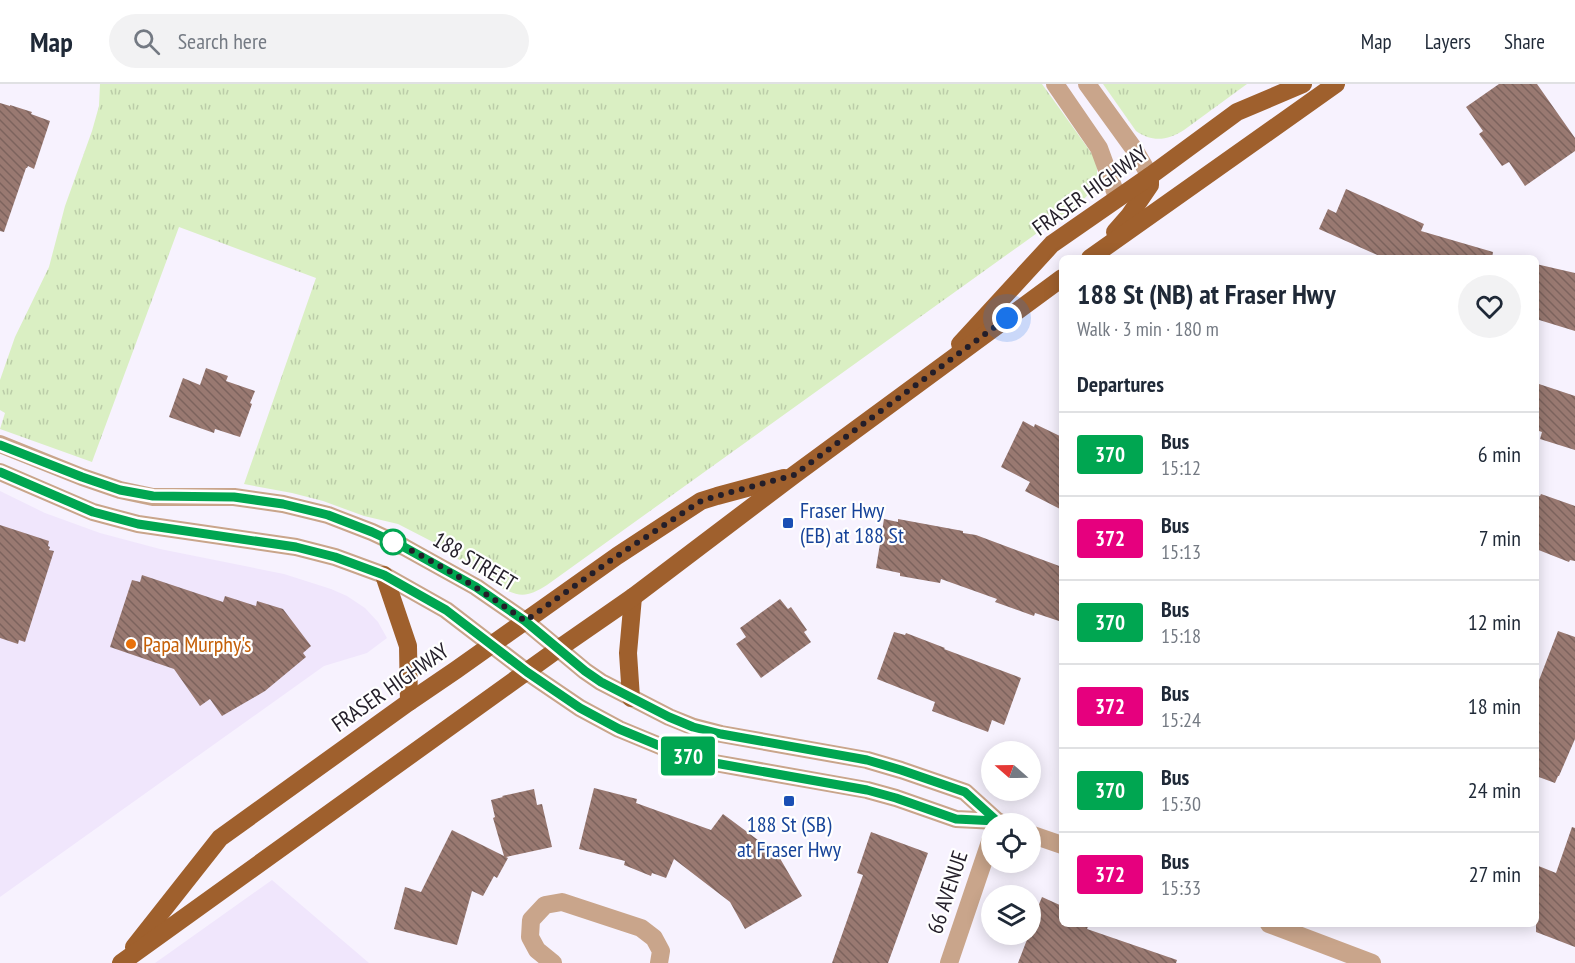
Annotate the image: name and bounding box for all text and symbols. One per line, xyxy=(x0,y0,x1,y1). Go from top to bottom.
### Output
search box xyxy=(109,14,529,68)
text: Map xyxy=(30,23,73,60)
icon: search xyxy=(130,25,163,58)
text: Search here xyxy=(178,27,267,55)
text: Map xyxy=(1361,28,1392,55)
text: Layers xyxy=(1425,28,1471,55)
text: Share xyxy=(1504,28,1545,55)
street label: FRASER HIGHWAY xyxy=(1027,139,1153,241)
text: 188 St (NB) at Fraser Hwy xyxy=(1077,275,1336,312)
button: heart xyxy=(1458,275,1521,338)
your location xyxy=(992,303,1022,333)
text: Walk · 3 min · 180 m xyxy=(1077,316,1219,342)
text: Departures xyxy=(1077,370,1164,398)
text: Bus xyxy=(1161,427,1189,455)
text: 6 min xyxy=(1478,440,1521,468)
text: 370 xyxy=(1095,441,1125,468)
text: 15:12 xyxy=(1161,455,1201,481)
place label: Fraser Hwy (EB) at 188 St xyxy=(800,496,904,549)
text: Bus xyxy=(1161,511,1189,539)
marker: Fraser Hwy (EB) at 188 St xyxy=(781,516,795,530)
text: 7 min xyxy=(1479,524,1521,552)
street label: 188 STREET xyxy=(428,525,522,597)
text: 372 xyxy=(1095,525,1125,552)
unlabelled marker xyxy=(380,529,406,555)
text: 15:13 xyxy=(1161,539,1201,565)
text: Bus xyxy=(1161,595,1189,623)
text: 12 min xyxy=(1468,608,1521,636)
text: 370 xyxy=(1095,609,1125,636)
text: 15:18 xyxy=(1161,623,1201,649)
place label: Papa Murphy's xyxy=(143,630,252,658)
street label: FRASER HIGHWAY xyxy=(326,636,454,738)
marker: Papa Murphy's xyxy=(124,637,138,651)
text: Bus xyxy=(1161,679,1189,707)
text: 18 min xyxy=(1468,692,1521,720)
text: 372 xyxy=(1095,693,1125,720)
text: 15:24 xyxy=(1161,707,1201,733)
line badge: 370 xyxy=(654,736,722,776)
north arrow xyxy=(981,741,1041,801)
map controls xyxy=(981,741,1041,945)
text: 370 xyxy=(673,743,703,770)
text: Bus xyxy=(1161,763,1189,791)
text: 24 min xyxy=(1468,776,1521,804)
text: 370 xyxy=(1095,777,1125,804)
text: 15:30 xyxy=(1161,791,1201,817)
marker: 188 St (SB) at Fraser Hwy xyxy=(782,794,796,808)
place label: 188 St (SB) at Fraser Hwy xyxy=(737,810,842,863)
button: locate xyxy=(981,813,1041,873)
street label: 66 AVENUE xyxy=(920,847,974,937)
text: Bus xyxy=(1161,847,1189,875)
text: 27 min xyxy=(1469,860,1521,888)
text: 372 xyxy=(1095,861,1125,888)
text: 15:33 xyxy=(1161,875,1201,901)
button: layers xyxy=(981,885,1041,945)

